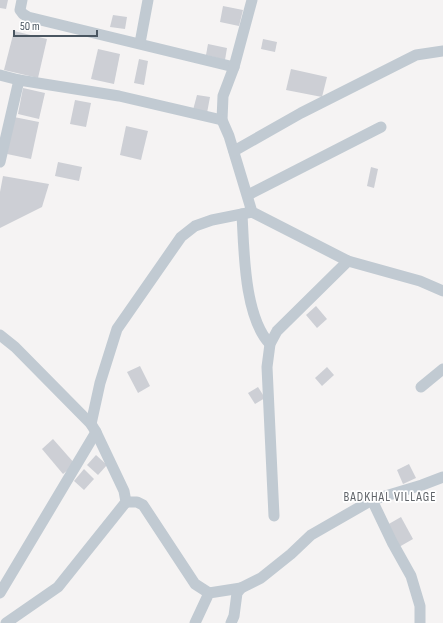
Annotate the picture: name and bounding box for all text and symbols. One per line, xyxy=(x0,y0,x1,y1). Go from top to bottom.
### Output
scale bar xyxy=(14,12,97,38)
text: 50 m xyxy=(20,19,40,34)
district label: BADKHAL VILLAGE xyxy=(343,489,437,505)

